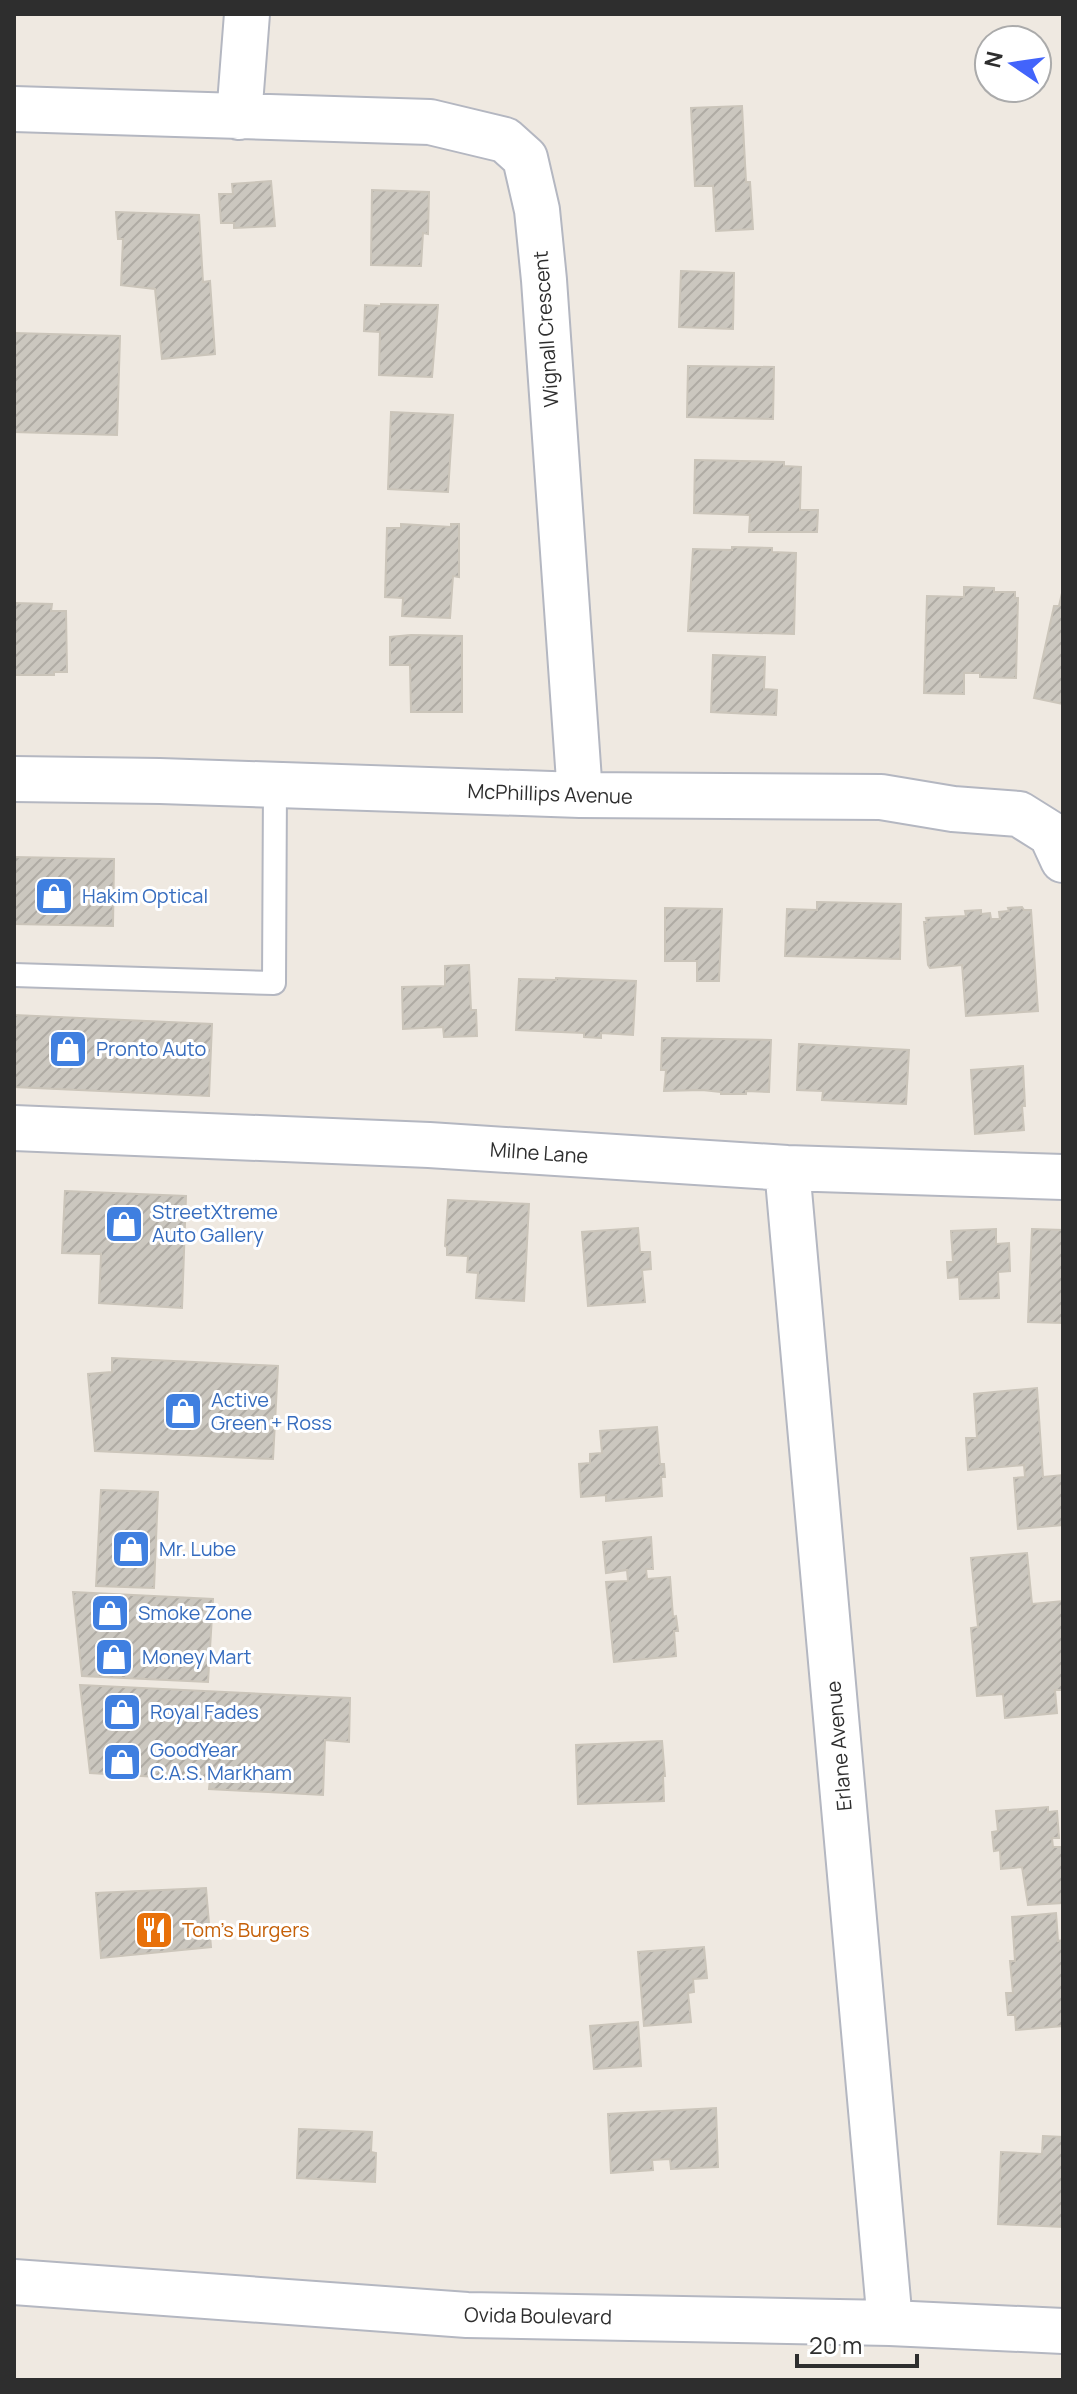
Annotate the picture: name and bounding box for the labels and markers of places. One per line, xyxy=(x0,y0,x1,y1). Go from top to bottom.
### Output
shop icon: Hakim Optical xyxy=(33,875,75,917)
place label: Hakim Optical xyxy=(82,882,208,909)
shop icon: Pronto Auto xyxy=(47,1028,89,1070)
place label: Pronto Auto xyxy=(96,1035,206,1062)
place label: StreetXtreme Auto Gallery xyxy=(152,1198,278,1248)
shop icon: StreetXtreme Auto Gallery xyxy=(103,1203,145,1245)
place label: Active Green + Ross xyxy=(211,1386,332,1436)
shop icon: Active Green + Ross xyxy=(162,1390,204,1432)
shop icon: Mr. Lube xyxy=(110,1528,152,1570)
place label: Mr. Lube xyxy=(159,1535,236,1562)
shop icon: Smoke Zone xyxy=(89,1592,131,1634)
place label: Smoke Zone xyxy=(138,1599,252,1626)
shop icon: Money Mart xyxy=(93,1636,135,1678)
place label: Money Mart xyxy=(142,1643,252,1670)
shop icon: Royal Fades xyxy=(101,1691,143,1733)
place label: Royal Fades xyxy=(150,1698,259,1725)
place label: GoodYear C.A.S. Markham xyxy=(150,1736,292,1786)
shop icon: GoodYear C.A.S. Markham xyxy=(101,1741,143,1783)
restaurant icon: Tom's Burgers xyxy=(133,1909,175,1951)
place label: Tom's Burgers xyxy=(182,1916,309,1943)

